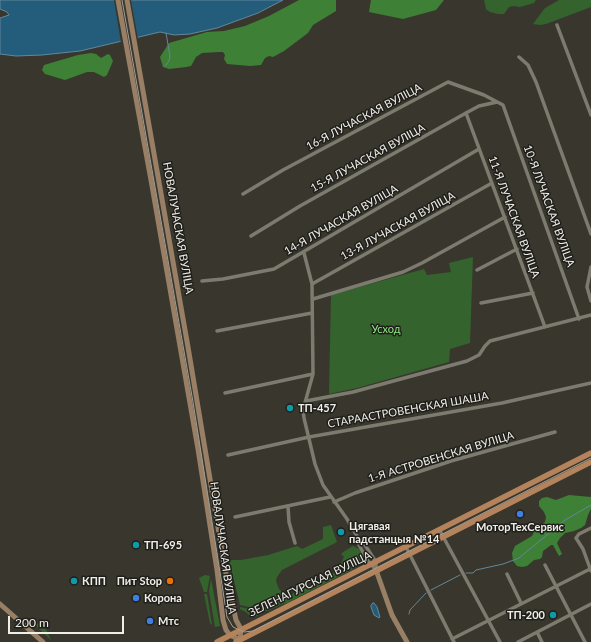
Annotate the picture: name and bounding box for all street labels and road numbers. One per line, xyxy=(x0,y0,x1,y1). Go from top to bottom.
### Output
street label: 16-Я ЛУЧАСКАЯ ВУЛІЦА xyxy=(304,81,424,153)
street label: 15-Я ЛУЧАСКАЯ ВУЛІЦА xyxy=(308,121,428,195)
street label: 10-Я ЛУЧАСКАЯ ВУЛІЦА xyxy=(521,143,577,269)
street label: 11-Я ЛУЧАСКАЯ ВУЛІЦА xyxy=(486,154,542,280)
street label: НОВАЛУЧАСКАЯ ВУЛІЦА xyxy=(160,161,196,295)
street label: 14-Я ЛУЧАСКАЯ ВУЛІЦА xyxy=(282,182,400,258)
street label: 13-Я ЛУЧАСКАЯ ВУЛІЦА xyxy=(338,189,458,263)
street label: СТАРААСТРОВЕНСКАЯ ШАША xyxy=(327,389,489,431)
street label: 1-Я АСТРОВЕНСКАЯ ВУЛІЦА xyxy=(367,429,515,485)
street label: НОВАЛУЧАСКАЯ ВУЛІЦА xyxy=(207,481,239,615)
street label: ЗЕЛЕНАГУРСКАЯ ВУЛІЦА xyxy=(247,549,373,619)

